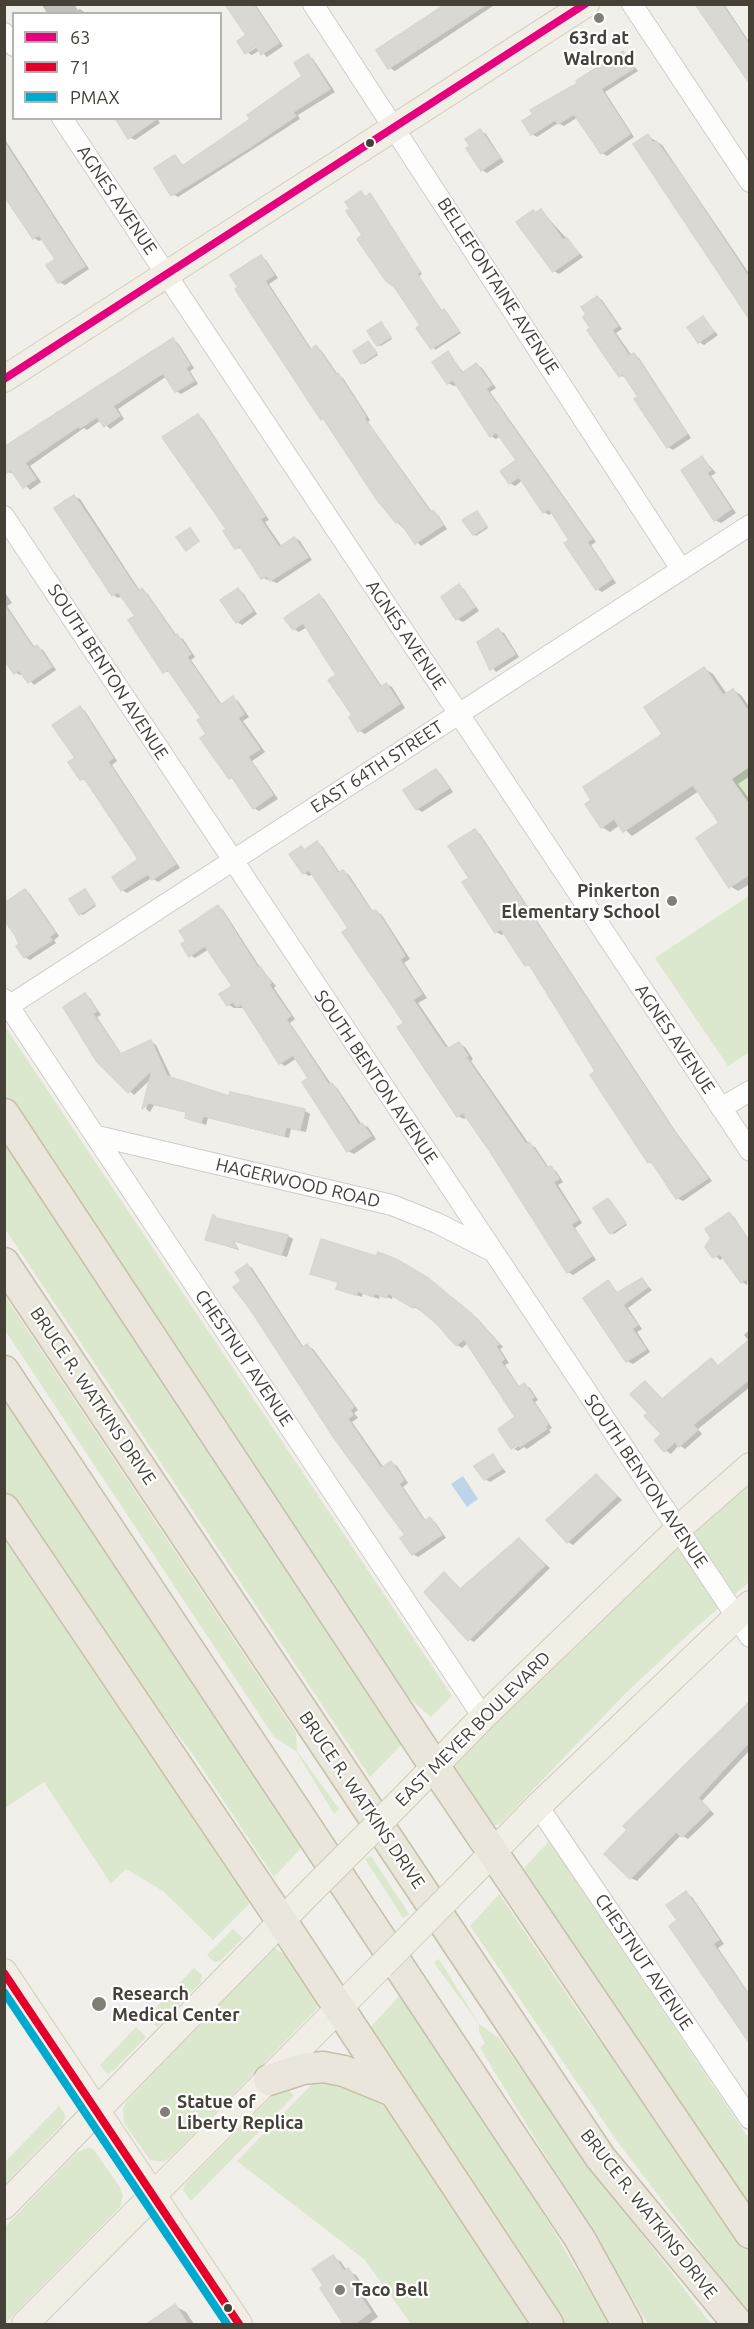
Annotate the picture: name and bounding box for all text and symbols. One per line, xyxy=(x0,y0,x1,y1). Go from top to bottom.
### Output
marker: 63rd at Walrond xyxy=(592,11,606,25)
legend xyxy=(12,12,222,120)
text: 63 xyxy=(70,27,90,47)
place label: 63rd at Walrond xyxy=(563,27,635,70)
text: 71 xyxy=(70,57,90,77)
text: PMAX xyxy=(70,87,120,107)
unlabelled marker xyxy=(364,137,376,149)
street label: AGNES AVENUE xyxy=(72,141,162,259)
street label: BELLEFONTAINE AVENUE xyxy=(433,194,563,378)
street label: AGNES AVENUE xyxy=(361,576,451,694)
street label: SOUTH BENTON AVENUE xyxy=(43,580,173,764)
street label: EAST 64TH STREET xyxy=(307,716,447,818)
place label: Pinkerton Elementary School xyxy=(501,880,660,922)
marker: Pinkerton Elementary School xyxy=(665,894,679,908)
street label: AGNES AVENUE xyxy=(630,980,720,1098)
street label: SOUTH BENTON AVENUE xyxy=(310,986,442,1168)
street label: HAGERWOOD ROAD xyxy=(214,1154,382,1212)
street label: CHESTNUT AVENUE xyxy=(190,1286,298,1430)
street label: BRUCE R. WATKINS DRIVE xyxy=(25,1303,161,1489)
street label: SOUTH BENTON AVENUE xyxy=(580,1390,712,1572)
street label: EAST MEYER BOULEVARD xyxy=(391,1647,555,1811)
street label: BRUCE R. WATKINS DRIVE xyxy=(294,1707,430,1893)
street label: CHESTNUT AVENUE xyxy=(590,1890,698,2034)
place label: Research Medical Center xyxy=(112,1983,240,2026)
marker: Research Medical Center xyxy=(90,1995,108,2013)
place label: Statue of Liberty Replica xyxy=(177,2091,303,2134)
marker: Statue of Liberty Replica xyxy=(158,2105,172,2119)
street label: BRUCE R. WATKINS DRIVE xyxy=(576,2125,722,2303)
place label: Taco Bell xyxy=(352,2279,428,2301)
marker: Taco Bell xyxy=(333,2283,347,2297)
unlabelled marker xyxy=(222,2302,234,2314)

